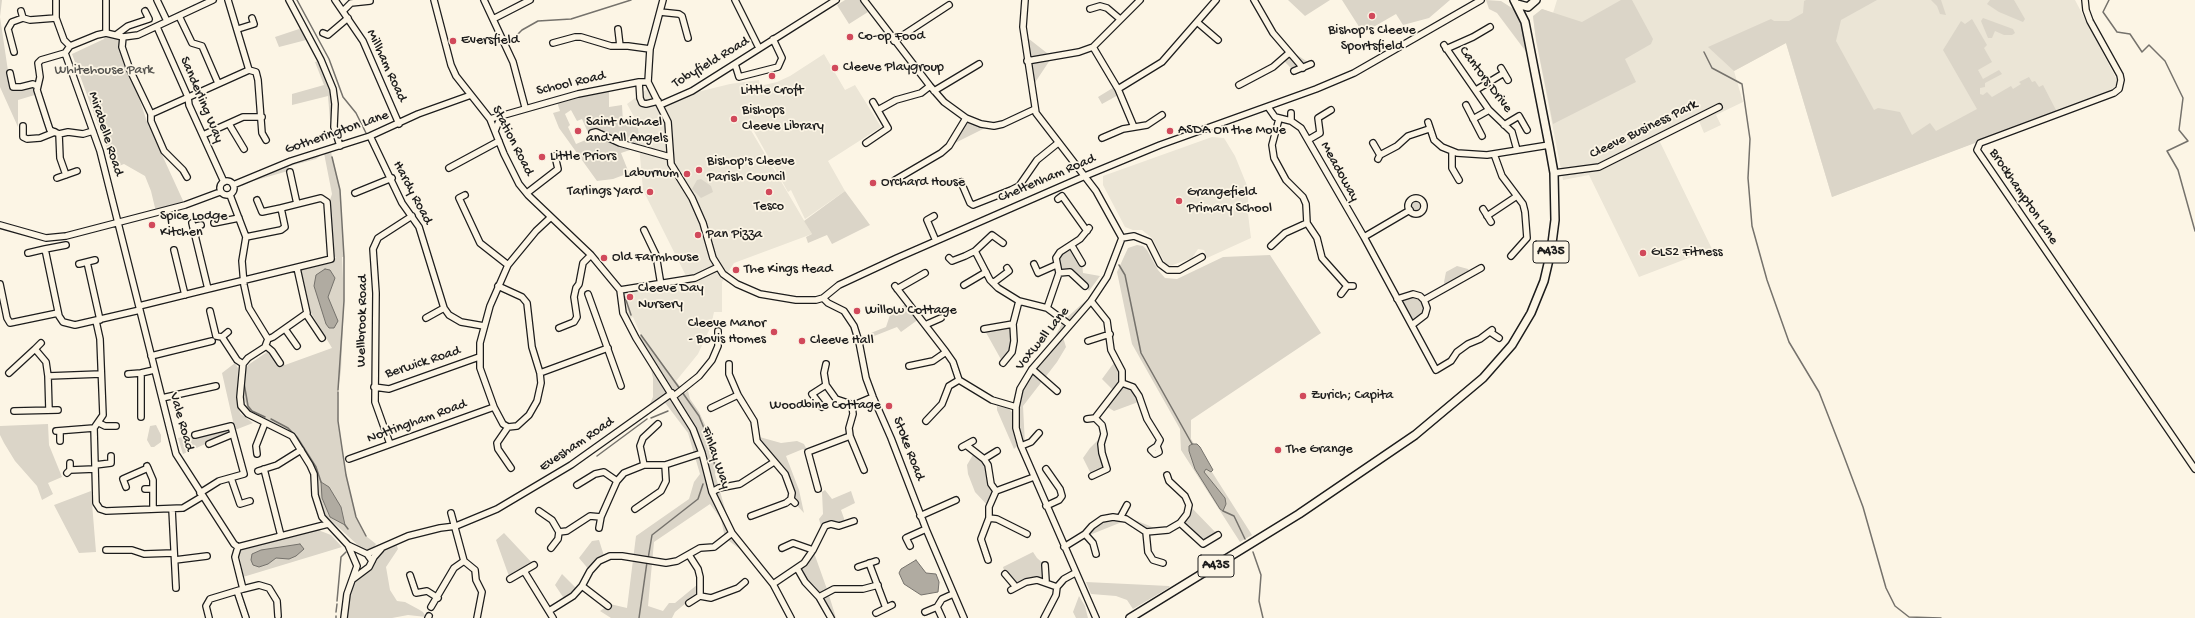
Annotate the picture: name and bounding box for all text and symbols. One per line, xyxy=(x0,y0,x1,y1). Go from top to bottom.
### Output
marker: Bishop's Cleeve Sportsfield xyxy=(1367,11,1377,21)
place label: Bishop's Cleeve Sportsfield xyxy=(1328,23,1416,56)
street label: Millham Road xyxy=(362,27,410,105)
place label: Co-op Food xyxy=(858,29,925,45)
marker: Co-op Food xyxy=(845,32,855,42)
place label: Eversfield xyxy=(461,33,519,49)
street label: Tobyfield Road xyxy=(670,33,752,93)
marker: Eversfield xyxy=(448,36,458,46)
street label: Cantors Drive xyxy=(1455,43,1515,117)
street label: Sanderling Way xyxy=(175,54,227,146)
place label: Cleeve Playgroup xyxy=(843,60,944,76)
park label: Whitehouse Park xyxy=(54,63,154,79)
marker: Cleeve Playgroup xyxy=(830,63,840,73)
street label: School Road xyxy=(535,68,607,100)
marker: Little Croft xyxy=(767,71,777,81)
place label: Little Croft xyxy=(740,83,804,99)
street label: Mirabelle Road xyxy=(84,90,126,178)
street label: Cleeve Business Park xyxy=(1587,97,1701,163)
street label: Station Road xyxy=(487,103,537,179)
place label: Bishops Cleeve Library xyxy=(742,103,824,136)
street label: Gotherington Lane xyxy=(283,107,391,159)
marker: Bishops Cleeve Library xyxy=(729,114,739,124)
place label: Saint Michael and All Angels xyxy=(586,115,668,148)
place label: ASDA On the Move xyxy=(1178,123,1286,139)
marker: Saint Michael and All Angels xyxy=(573,126,583,136)
marker: ASDA On the Move xyxy=(1165,126,1175,136)
street label: Meadoway xyxy=(1316,139,1362,205)
street label: Brockhampton Lane xyxy=(1985,146,2061,248)
place label: Little Priors xyxy=(550,149,616,165)
street label: Cheltenham Road xyxy=(996,151,1098,207)
marker: Little Priors xyxy=(537,152,547,162)
place label: Bishop's Cleeve Parish Council xyxy=(707,154,795,186)
street label: Hardy Road xyxy=(388,158,436,228)
marker: Bishop's Cleeve Parish Council xyxy=(694,165,704,175)
place label: Laburnum xyxy=(624,166,679,182)
marker: Laburnum xyxy=(682,169,692,179)
place label: Orchard House xyxy=(881,175,965,191)
marker: Orchard House xyxy=(868,178,878,188)
place label: Tarlings Yard xyxy=(567,184,642,200)
place label: Grangefield Primary School xyxy=(1187,185,1272,218)
marker: Tarlings Yard xyxy=(645,187,655,197)
marker: Tesco xyxy=(764,187,774,197)
marker: Grangefield Primary School xyxy=(1174,196,1184,206)
place label: Tesco xyxy=(754,199,784,215)
place label: Spice Lodge Kitchen xyxy=(160,209,228,242)
marker: Spice Lodge Kitchen xyxy=(147,220,157,230)
place label: Pan Pizza xyxy=(706,227,762,243)
marker: Pan Pizza xyxy=(693,230,703,240)
road number: A435 xyxy=(1533,241,1569,263)
place label: GL52 Fitness xyxy=(1651,245,1723,261)
marker: GL52 Fitness xyxy=(1638,248,1648,258)
place label: Old Farmhouse xyxy=(612,250,699,266)
marker: Old Farmhouse xyxy=(599,253,609,263)
place label: The Kings Head xyxy=(744,262,832,278)
marker: The Kings Head xyxy=(731,265,741,275)
street label: Wellbrook Road xyxy=(354,275,372,367)
place label: Cleeve Day Nursery xyxy=(638,281,704,314)
marker: Cleeve Day Nursery xyxy=(625,292,635,302)
place label: Willow Cottage xyxy=(865,303,957,319)
street label: Voxwell Lane xyxy=(1012,304,1074,374)
marker: Willow Cottage xyxy=(852,306,862,316)
place label: Cleeve Manor - Bovis Homes xyxy=(688,316,766,348)
marker: Cleeve Manor - Bovis Homes xyxy=(769,327,779,337)
place label: Cleeve Hall xyxy=(810,333,874,349)
marker: Cleeve Hall xyxy=(797,336,807,346)
street label: Berwick Road xyxy=(383,343,463,383)
place label: Zurich; Capita xyxy=(1311,388,1393,404)
street label: Vale Road xyxy=(165,391,197,453)
marker: Zurich; Capita xyxy=(1298,391,1308,401)
street label: Nottingham Road xyxy=(365,396,469,448)
place label: Woodbine Cottage xyxy=(769,398,881,414)
marker: Woodbine Cottage xyxy=(884,401,894,411)
street label: Evesham Road xyxy=(536,414,618,476)
street label: Stoke Road xyxy=(888,415,928,483)
street label: Finlay Way xyxy=(697,425,733,491)
place label: The Grange xyxy=(1286,442,1353,458)
marker: The Grange xyxy=(1273,445,1283,455)
road number: A435 xyxy=(1198,555,1234,577)

